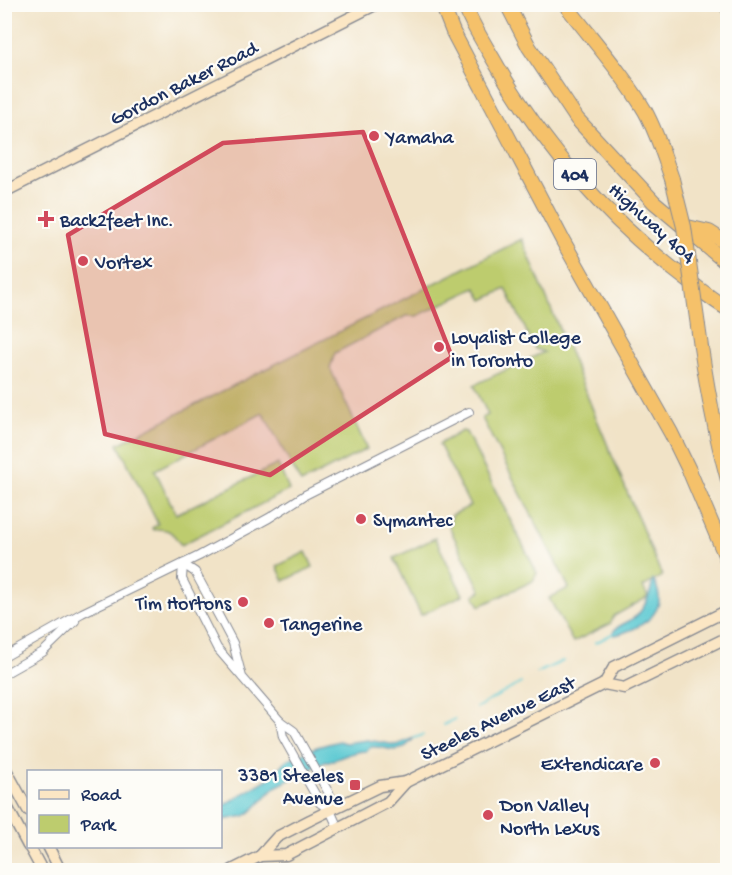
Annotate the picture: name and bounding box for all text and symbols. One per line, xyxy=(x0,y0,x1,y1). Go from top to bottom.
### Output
street label: Gordon Baker Road xyxy=(107,37,264,132)
place label: Yamaha xyxy=(384,128,454,151)
marker: Yamaha xyxy=(367,129,381,143)
road number: 404 xyxy=(554,159,596,189)
street label: Highway 404 xyxy=(602,179,699,270)
marker: Back2feet Inc. xyxy=(37,210,55,228)
place label: Back2feet Inc. xyxy=(59,211,174,234)
place label: Vortex xyxy=(94,253,153,276)
marker: Vortex xyxy=(76,254,90,268)
place label: Loyalist College in Toronto xyxy=(451,328,581,374)
marker: Loyalist College in Toronto xyxy=(432,340,446,354)
place label: Symantec xyxy=(373,511,453,534)
marker: Symantec xyxy=(354,512,368,526)
place label: Tim Hortons xyxy=(135,594,232,617)
marker: Tim Hortons xyxy=(236,595,250,609)
place label: Tangerine xyxy=(280,615,363,638)
marker: Tangerine xyxy=(262,616,276,630)
street label: Steeles Avenue East xyxy=(418,672,581,768)
place label: Extendicare xyxy=(541,755,644,778)
marker: Extendicare xyxy=(648,756,662,770)
place label: 3381 Steeles Avenue xyxy=(237,766,344,812)
legend xyxy=(27,770,222,848)
marker: 3381 Steeles Avenue xyxy=(348,778,362,792)
text: Road xyxy=(81,786,122,807)
place label: Don Valley North Lexus xyxy=(498,796,600,842)
marker: Don Valley North Lexus xyxy=(481,808,495,822)
text: Park xyxy=(80,816,117,837)

